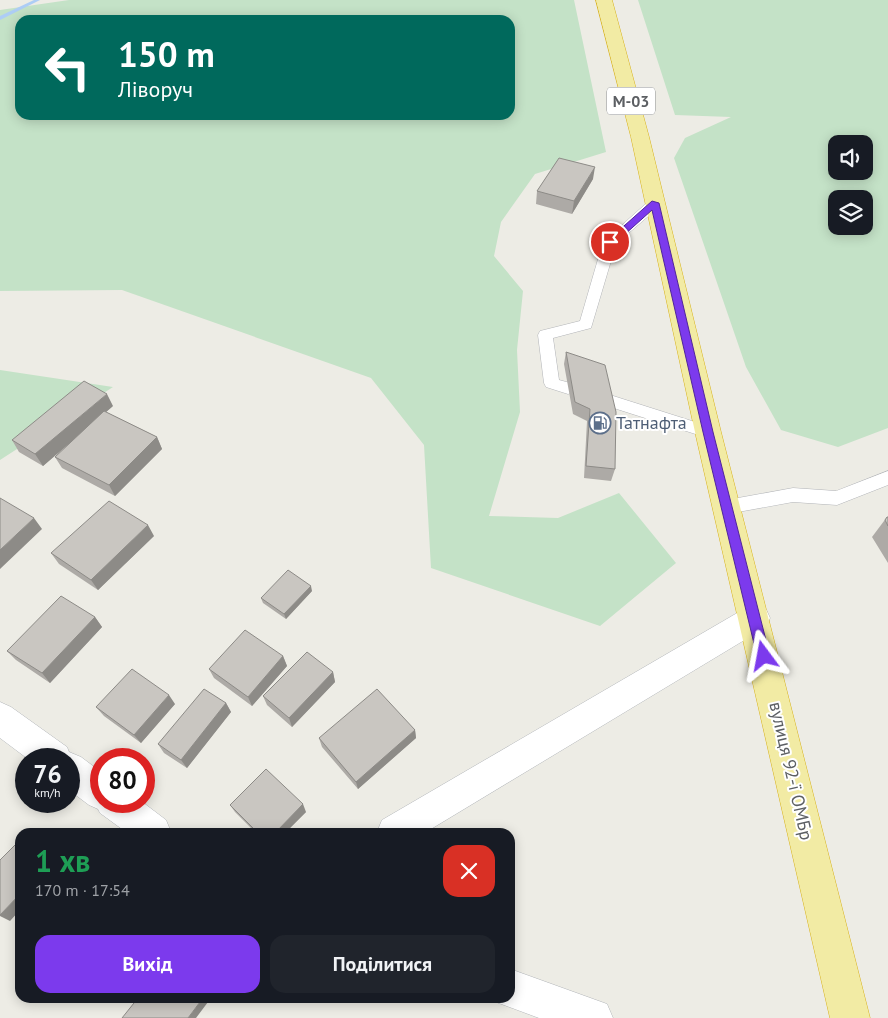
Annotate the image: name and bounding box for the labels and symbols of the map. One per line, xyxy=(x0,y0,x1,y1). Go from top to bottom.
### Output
road number: М-03 xyxy=(607,88,655,114)
pin xyxy=(589,221,631,263)
fuel station icon: Татнафта xyxy=(588,411,612,435)
place label: Татнафта xyxy=(616,411,687,434)
position arrow xyxy=(737,629,789,681)
street label: вулиця 92-ї ОМБр xyxy=(764,699,819,842)
speed limit sign: 80 xyxy=(90,748,155,813)

